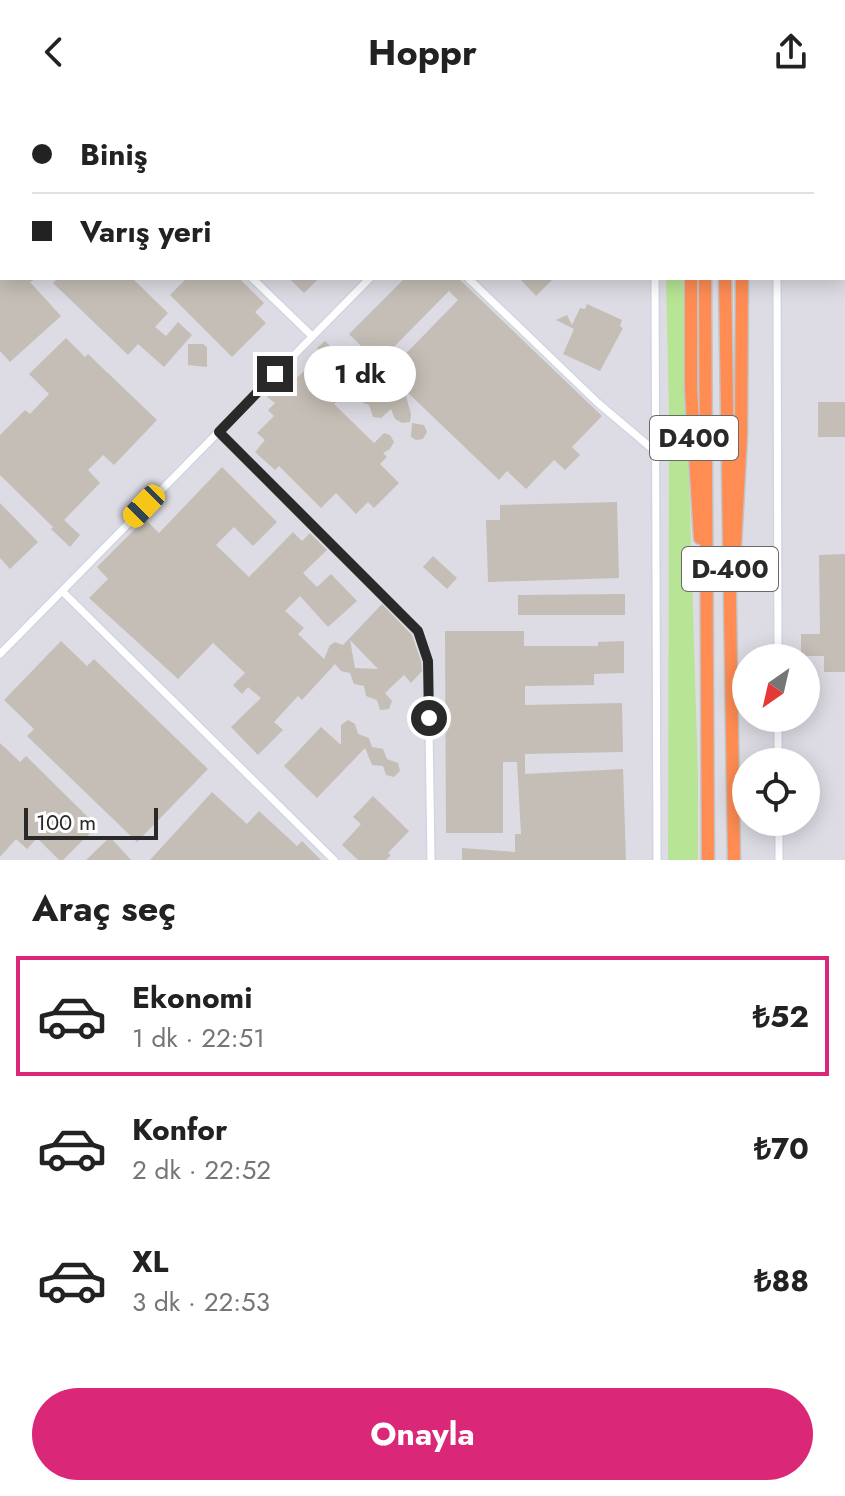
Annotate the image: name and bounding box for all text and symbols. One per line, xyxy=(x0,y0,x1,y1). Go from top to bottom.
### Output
text: Hoppr xyxy=(368,26,477,78)
icon: back xyxy=(32,30,76,74)
icon: share xyxy=(769,30,813,74)
text: Biniş xyxy=(80,133,147,176)
text: Varış yeri xyxy=(80,210,212,253)
callout: 1 dk xyxy=(303,346,415,402)
text: 1 dk xyxy=(334,355,386,393)
route end xyxy=(257,356,293,392)
road number: D400 xyxy=(650,416,738,460)
car xyxy=(119,480,169,532)
road number: D-400 xyxy=(682,547,778,591)
north arrow xyxy=(732,644,820,732)
map controls xyxy=(732,644,820,836)
route start xyxy=(411,700,447,736)
button: locate xyxy=(732,748,820,836)
scale bar xyxy=(24,804,158,840)
text: 100 m xyxy=(36,806,96,838)
text: Araç seç xyxy=(32,882,176,934)
text: Ekonomi xyxy=(132,976,252,1019)
icon: car xyxy=(36,980,108,1052)
text: ₺52 xyxy=(753,995,809,1038)
text: 1 dk · 22:51 xyxy=(132,1019,265,1057)
text: Konfor xyxy=(132,1108,227,1151)
icon: car xyxy=(36,1112,108,1184)
text: ₺70 xyxy=(754,1127,809,1170)
text: 2 dk · 22:52 xyxy=(132,1151,271,1189)
text: XL xyxy=(132,1240,168,1283)
icon: car xyxy=(36,1244,108,1316)
text: ₺88 xyxy=(754,1259,809,1302)
text: 3 dk · 22:53 xyxy=(132,1283,270,1321)
button: Onayla xyxy=(32,1388,813,1480)

